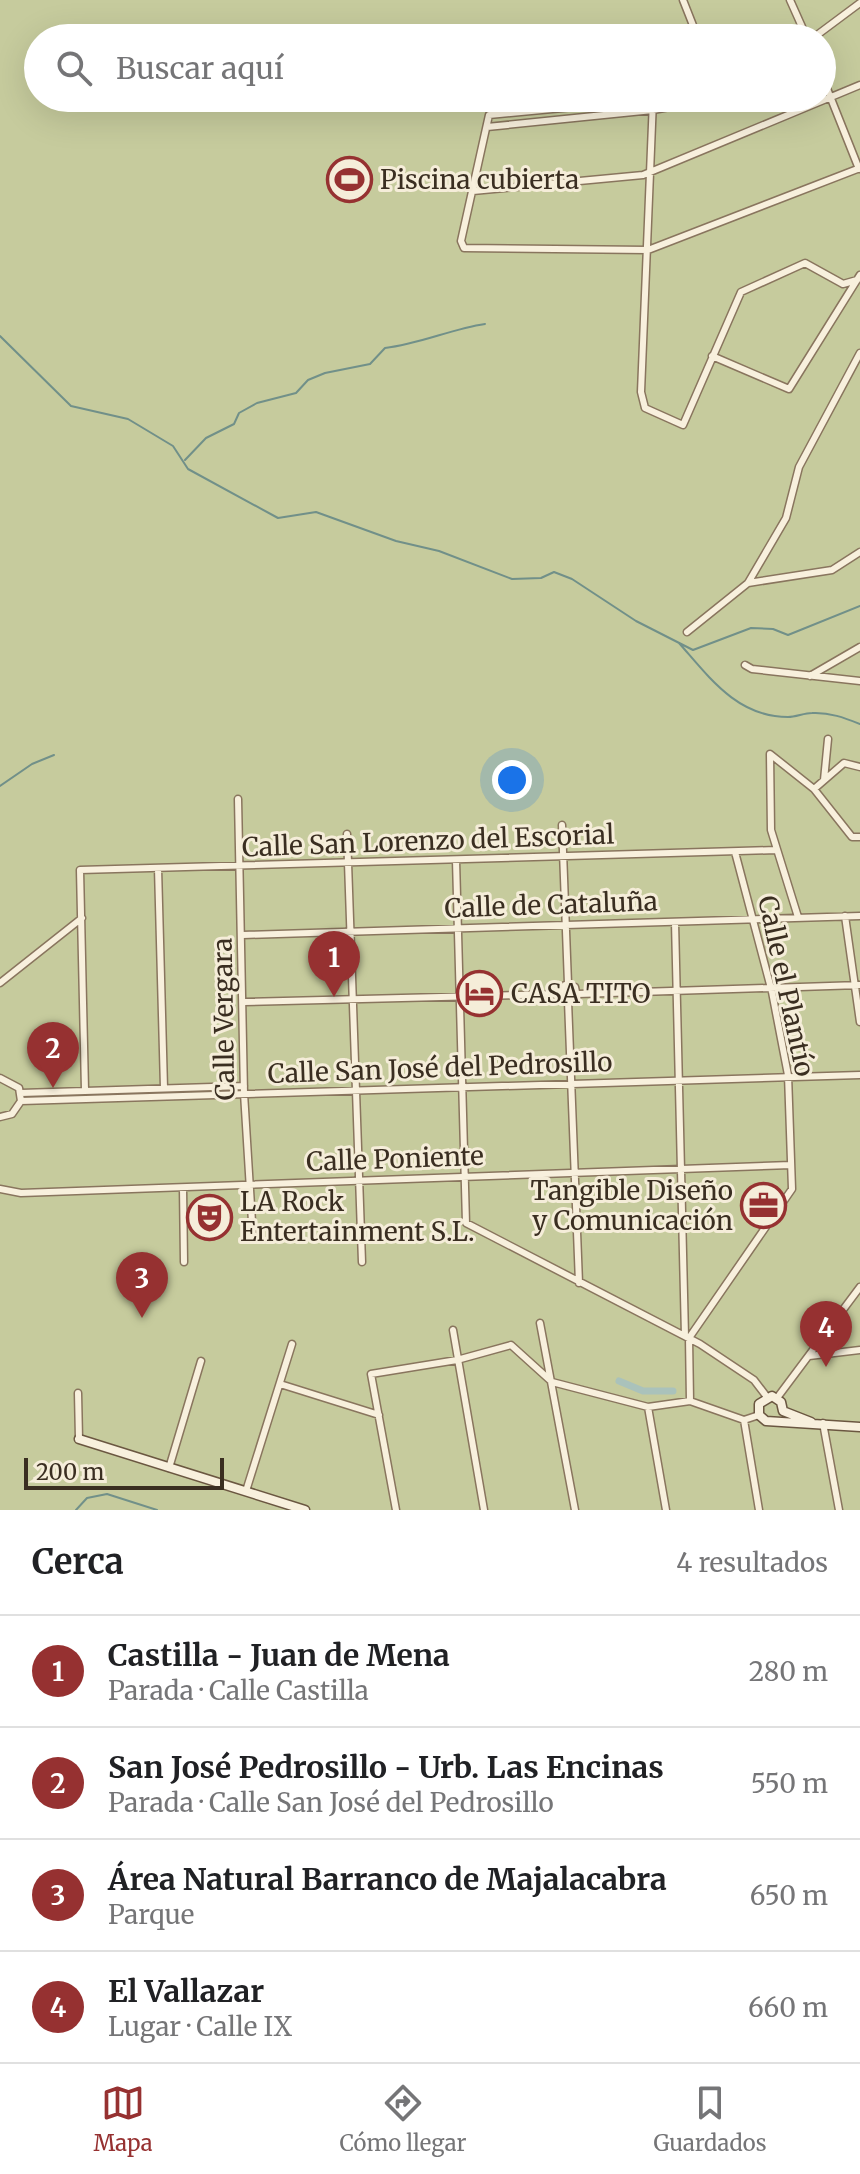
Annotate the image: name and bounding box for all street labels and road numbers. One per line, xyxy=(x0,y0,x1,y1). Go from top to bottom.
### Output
street label: Calle San Lorenzo del Escorial xyxy=(241,818,615,863)
street label: Calle de Cataluña xyxy=(444,884,658,925)
street label: Calle el Plantío xyxy=(751,893,822,1079)
street label: Calle Vergara xyxy=(206,937,241,1101)
street label: Calle San José del Pedrosillo xyxy=(267,1045,613,1090)
street label: Calle Poniente xyxy=(306,1139,484,1178)

